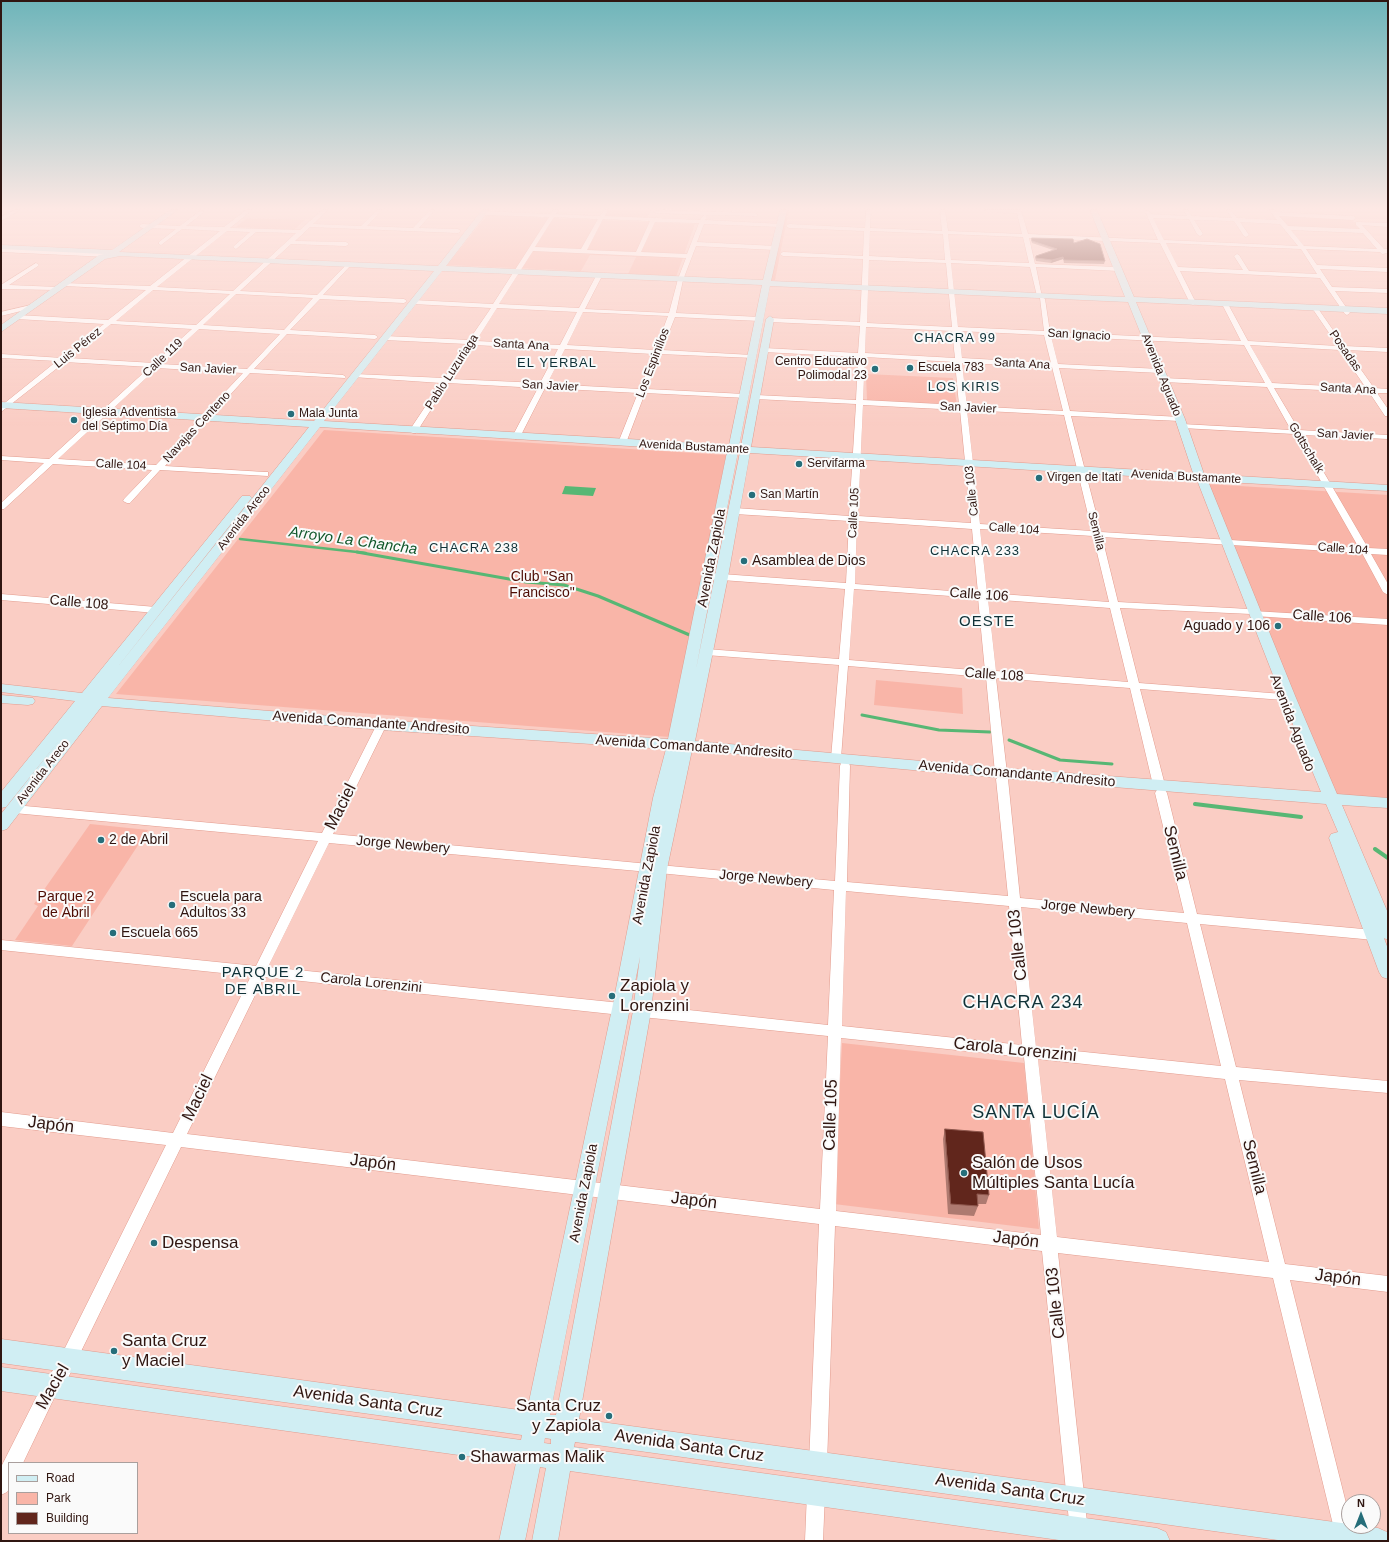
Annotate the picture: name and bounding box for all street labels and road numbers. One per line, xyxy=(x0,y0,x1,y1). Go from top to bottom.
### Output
street label: Luis Pérez xyxy=(51,325,105,371)
street label: Los Espinillos xyxy=(633,326,673,400)
street label: San Ignacio xyxy=(1047,326,1111,344)
street label: Posadas xyxy=(1326,328,1364,374)
street label: Pablo Luzuriaga xyxy=(422,332,482,412)
street label: Avenida Aguado xyxy=(1138,332,1184,418)
street label: Calle 119 xyxy=(140,336,186,380)
street label: Santa Ana xyxy=(493,336,549,354)
street label: Santa Ana xyxy=(994,355,1050,373)
street label: San Javier xyxy=(179,360,237,378)
street label: San Javier xyxy=(521,377,579,395)
street label: Santa Ana xyxy=(1320,380,1376,398)
street label: Navajas Centeno xyxy=(160,388,234,466)
street label: San Javier xyxy=(939,399,997,417)
street label: Gottschalk xyxy=(1285,420,1327,476)
street label: San Javier xyxy=(1316,426,1374,444)
street label: Avenida Bustamante xyxy=(638,437,750,457)
street label: Calle 104 xyxy=(95,456,147,474)
street label: Calle 103 xyxy=(962,465,982,517)
street label: Avenida Bustamante xyxy=(1130,467,1242,487)
street label: Avenida Areco xyxy=(214,483,274,553)
street label: Calle 105 xyxy=(845,487,863,539)
street label: Avenida Zapiola xyxy=(694,507,730,609)
street label: Semilla xyxy=(1084,510,1108,552)
street label: Calle 104 xyxy=(988,520,1040,538)
street label: Calle 104 xyxy=(1317,540,1369,558)
street label: Calle 106 xyxy=(949,585,1009,605)
street label: Calle 108 xyxy=(49,592,109,614)
street label: Calle 106 xyxy=(1292,607,1352,627)
street label: Calle 108 xyxy=(964,665,1024,685)
street label: Avenida Aguado xyxy=(1266,672,1318,774)
street label: Avenida Comandante Andresito xyxy=(272,708,470,738)
street label: Avenida Comandante Andresito xyxy=(595,732,793,762)
street label: Avenida Areco xyxy=(13,737,73,807)
street label: Avenida Comandante Andresito xyxy=(918,757,1116,791)
street label: Maciel xyxy=(321,780,361,834)
street label: Semilla xyxy=(1158,823,1192,883)
street label: Avenida Zapiola xyxy=(629,824,665,926)
street label: Jorge Newbery xyxy=(355,833,451,857)
street label: Jorge Newbery xyxy=(718,867,814,891)
street label: Jorge Newbery xyxy=(1040,897,1136,921)
street label: Calle 103 xyxy=(1004,908,1032,982)
street label: Carola Lorenzini xyxy=(319,969,423,997)
street label: Carola Lorenzini xyxy=(952,1033,1078,1067)
street label: Maciel xyxy=(178,1071,218,1125)
street label: Calle 105 xyxy=(820,1079,842,1151)
street label: Japón xyxy=(27,1112,75,1138)
street label: Semilla xyxy=(1237,1137,1271,1197)
street label: Avenida Zapiola xyxy=(566,1142,602,1244)
street label: Japón xyxy=(349,1150,397,1176)
street label: Japón xyxy=(670,1188,718,1214)
street label: Japón xyxy=(992,1227,1040,1253)
street label: Japón xyxy=(1314,1265,1362,1291)
street label: Calle 103 xyxy=(1042,1266,1070,1340)
street label: Maciel xyxy=(32,1361,74,1413)
street label: Avenida Santa Cruz xyxy=(292,1381,444,1423)
street label: Avenida Santa Cruz xyxy=(613,1425,765,1467)
street label: Avenida Santa Cruz xyxy=(934,1469,1086,1511)

